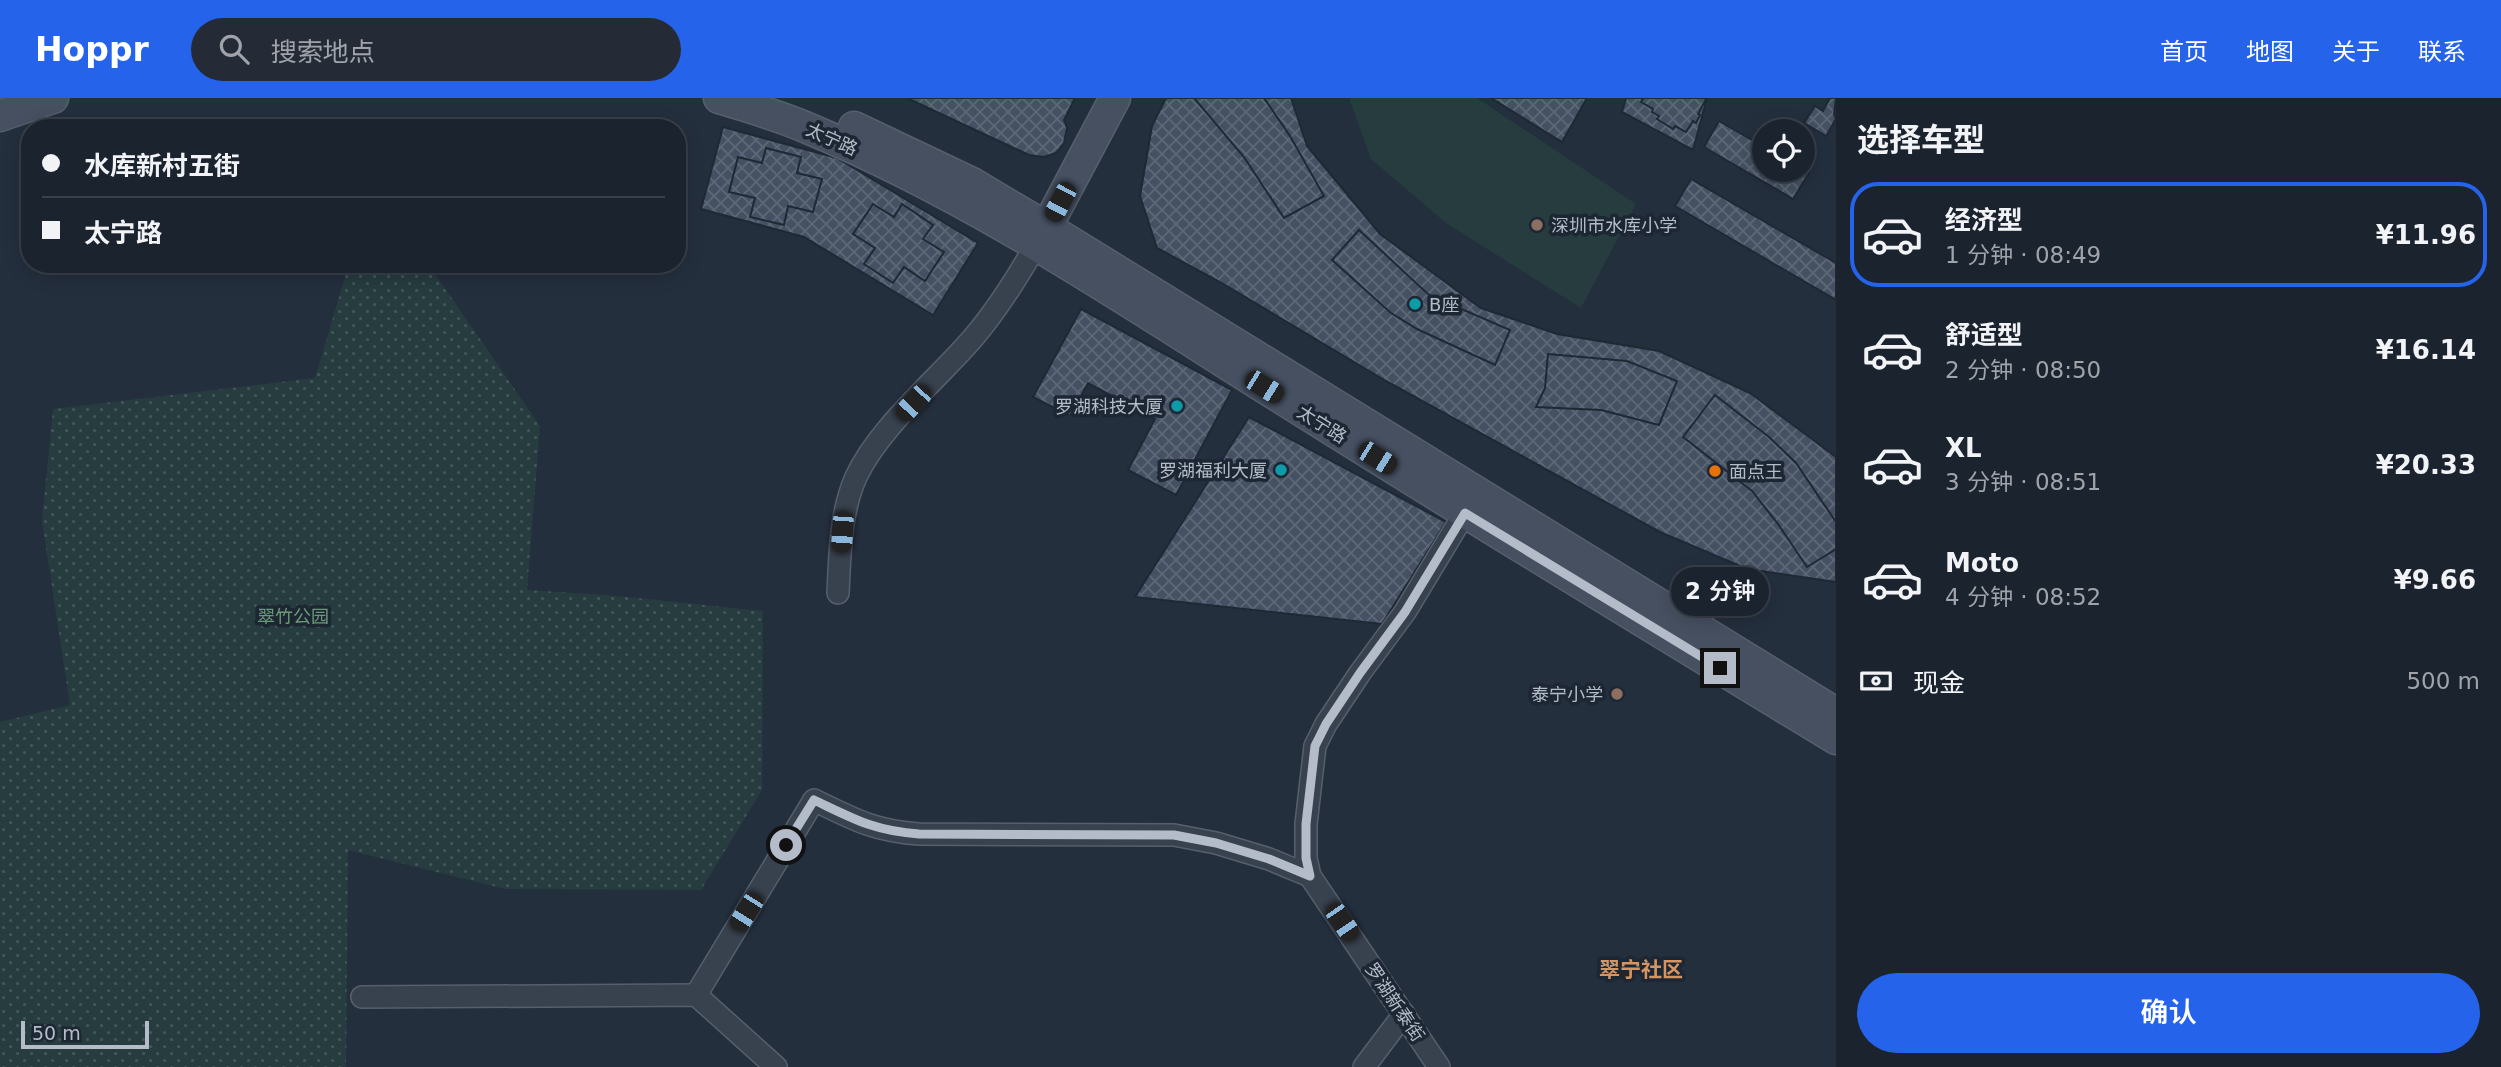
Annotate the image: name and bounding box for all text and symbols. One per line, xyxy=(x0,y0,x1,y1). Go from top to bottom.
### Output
search box xyxy=(191,18,681,81)
text: Hoppr xyxy=(35,30,149,69)
icon: search xyxy=(215,30,253,68)
text: 搜索地点 xyxy=(271,37,375,67)
text: 首页 xyxy=(2160,38,2208,66)
text: 地图 xyxy=(2246,38,2294,66)
text: 关于 xyxy=(2332,38,2380,66)
text: 联系 xyxy=(2418,38,2466,66)
street label: 太宁路 xyxy=(803,118,861,160)
map controls xyxy=(1752,119,1815,182)
button: locate xyxy=(1752,119,1815,182)
text: 选择车型 xyxy=(1857,121,1985,159)
text: 水库新村五街 xyxy=(84,151,240,181)
car xyxy=(1041,179,1080,225)
icon: car xyxy=(1861,203,1924,266)
text: 经济型 xyxy=(1945,205,2023,235)
place label: 深圳市水库小学 xyxy=(1551,215,1677,236)
marker: 深圳市水库小学 xyxy=(1529,217,1545,233)
text: 太宁路 xyxy=(84,218,162,248)
text: ¥11.96 xyxy=(2376,220,2476,250)
text: 1 分钟 · 08:49 xyxy=(1945,242,2101,268)
place label: B座 xyxy=(1429,294,1459,315)
marker: B座 xyxy=(1407,296,1423,312)
icon: car xyxy=(1861,318,1924,381)
text: 舒适型 xyxy=(1945,320,2023,350)
text: ¥16.14 xyxy=(2376,335,2476,365)
text: 2 分钟 · 08:50 xyxy=(1945,357,2101,383)
car xyxy=(1241,367,1288,407)
car xyxy=(891,380,936,426)
place label: 罗湖科技大厦 xyxy=(1055,396,1163,417)
marker: 罗湖科技大厦 xyxy=(1169,398,1185,414)
street label: 太宁路 xyxy=(1294,401,1350,447)
icon: car xyxy=(1861,433,1924,496)
text: XL xyxy=(1945,433,1982,463)
car xyxy=(1354,438,1401,478)
text: ¥20.33 xyxy=(2376,450,2476,480)
place label: 罗湖福利大厦 xyxy=(1159,460,1267,481)
place label: 面点王 xyxy=(1729,461,1783,482)
marker: 罗湖福利大厦 xyxy=(1273,462,1289,478)
marker: 面点王 xyxy=(1707,463,1723,479)
text: 3 分钟 · 08:51 xyxy=(1945,469,2101,495)
car xyxy=(831,510,854,554)
icon: car xyxy=(1861,548,1924,611)
text: Moto xyxy=(1945,548,2019,578)
text: ¥9.66 xyxy=(2394,565,2476,595)
callout: 2 分钟 xyxy=(1671,566,1769,616)
text: 2 分钟 xyxy=(1685,578,1755,604)
text: 4 分钟 · 08:52 xyxy=(1945,584,2101,610)
park label: 翠竹公园 xyxy=(257,606,329,627)
route end xyxy=(1704,652,1736,684)
icon: cash xyxy=(1857,662,1895,700)
text: 现金 xyxy=(1913,668,1965,698)
text: 500 m xyxy=(2406,668,2480,694)
place label: 泰宁小学 xyxy=(1531,684,1603,705)
marker: 泰宁小学 xyxy=(1609,686,1625,702)
route start xyxy=(770,829,802,861)
car xyxy=(726,889,767,935)
car xyxy=(1322,899,1363,945)
district label: 翠宁社区 xyxy=(1599,958,1683,982)
street label: 罗湖新泰街 xyxy=(1361,959,1429,1045)
button: 确认 xyxy=(1857,973,2480,1053)
scale bar xyxy=(21,1018,149,1050)
text: 50 m xyxy=(32,1022,81,1044)

